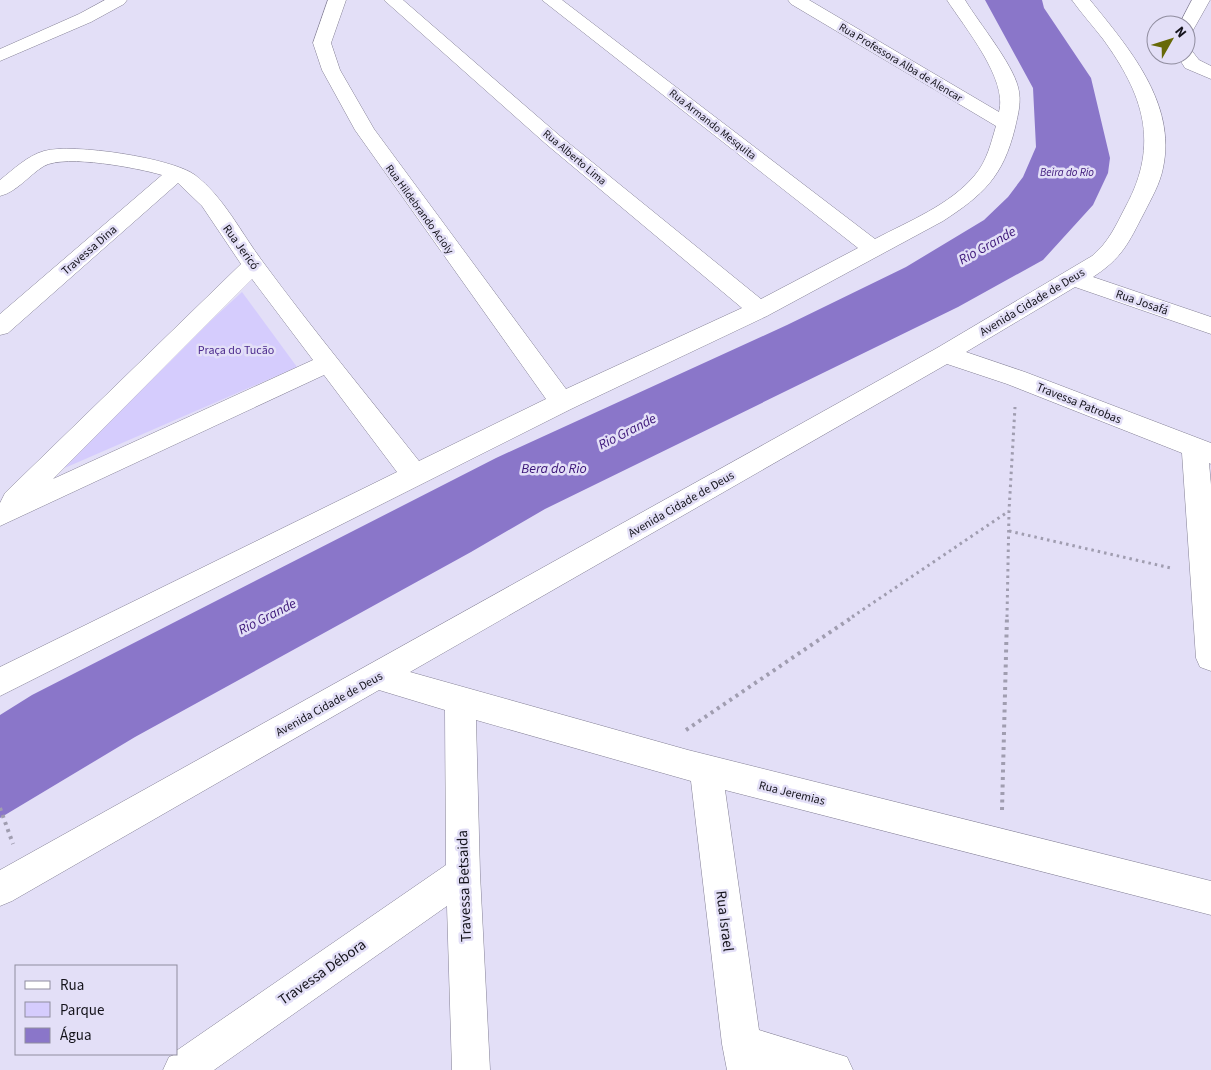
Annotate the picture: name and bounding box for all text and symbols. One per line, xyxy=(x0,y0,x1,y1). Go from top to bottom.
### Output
north arrow xyxy=(1146,15,1196,65)
street label: Rua Professora Alba de Alencar xyxy=(836,20,965,105)
text: N xyxy=(1170,23,1191,42)
street label: Rua Armando Mesquita xyxy=(666,86,759,163)
street label: Rua Alberto Lima xyxy=(540,126,610,188)
street label: Rua Hildebrando Acioly xyxy=(382,161,457,257)
water label: Beira do Rio xyxy=(1040,165,1094,180)
street label: Travessa Dina xyxy=(58,221,121,279)
street label: Rua Jericó xyxy=(218,221,263,273)
water label: Rio Grande xyxy=(955,222,1020,270)
street label: Avenida Cidade de Deus xyxy=(976,264,1088,341)
street label: Rua Josafá xyxy=(1113,286,1170,319)
park label: Praça do Tucão xyxy=(198,342,274,359)
street label: Travessa Patrobas xyxy=(1034,379,1124,428)
water label: Rio Grande xyxy=(595,409,660,455)
water label: Bera do Rio xyxy=(521,459,587,479)
street label: Avenida Cidade de Deus xyxy=(625,467,737,542)
water label: Rio Grande xyxy=(235,594,300,640)
street label: Avenida Cidade de Deus xyxy=(273,668,386,741)
street label: Rua Jeremias xyxy=(757,777,827,810)
street label: Travessa Betsaida xyxy=(452,830,477,942)
street label: Rua Israel xyxy=(710,889,739,953)
street label: Travessa Débora xyxy=(274,934,370,1010)
legend xyxy=(15,965,178,1055)
text: Rua xyxy=(60,975,84,996)
text: Parque xyxy=(60,1000,104,1021)
text: Água xyxy=(60,1025,91,1046)

